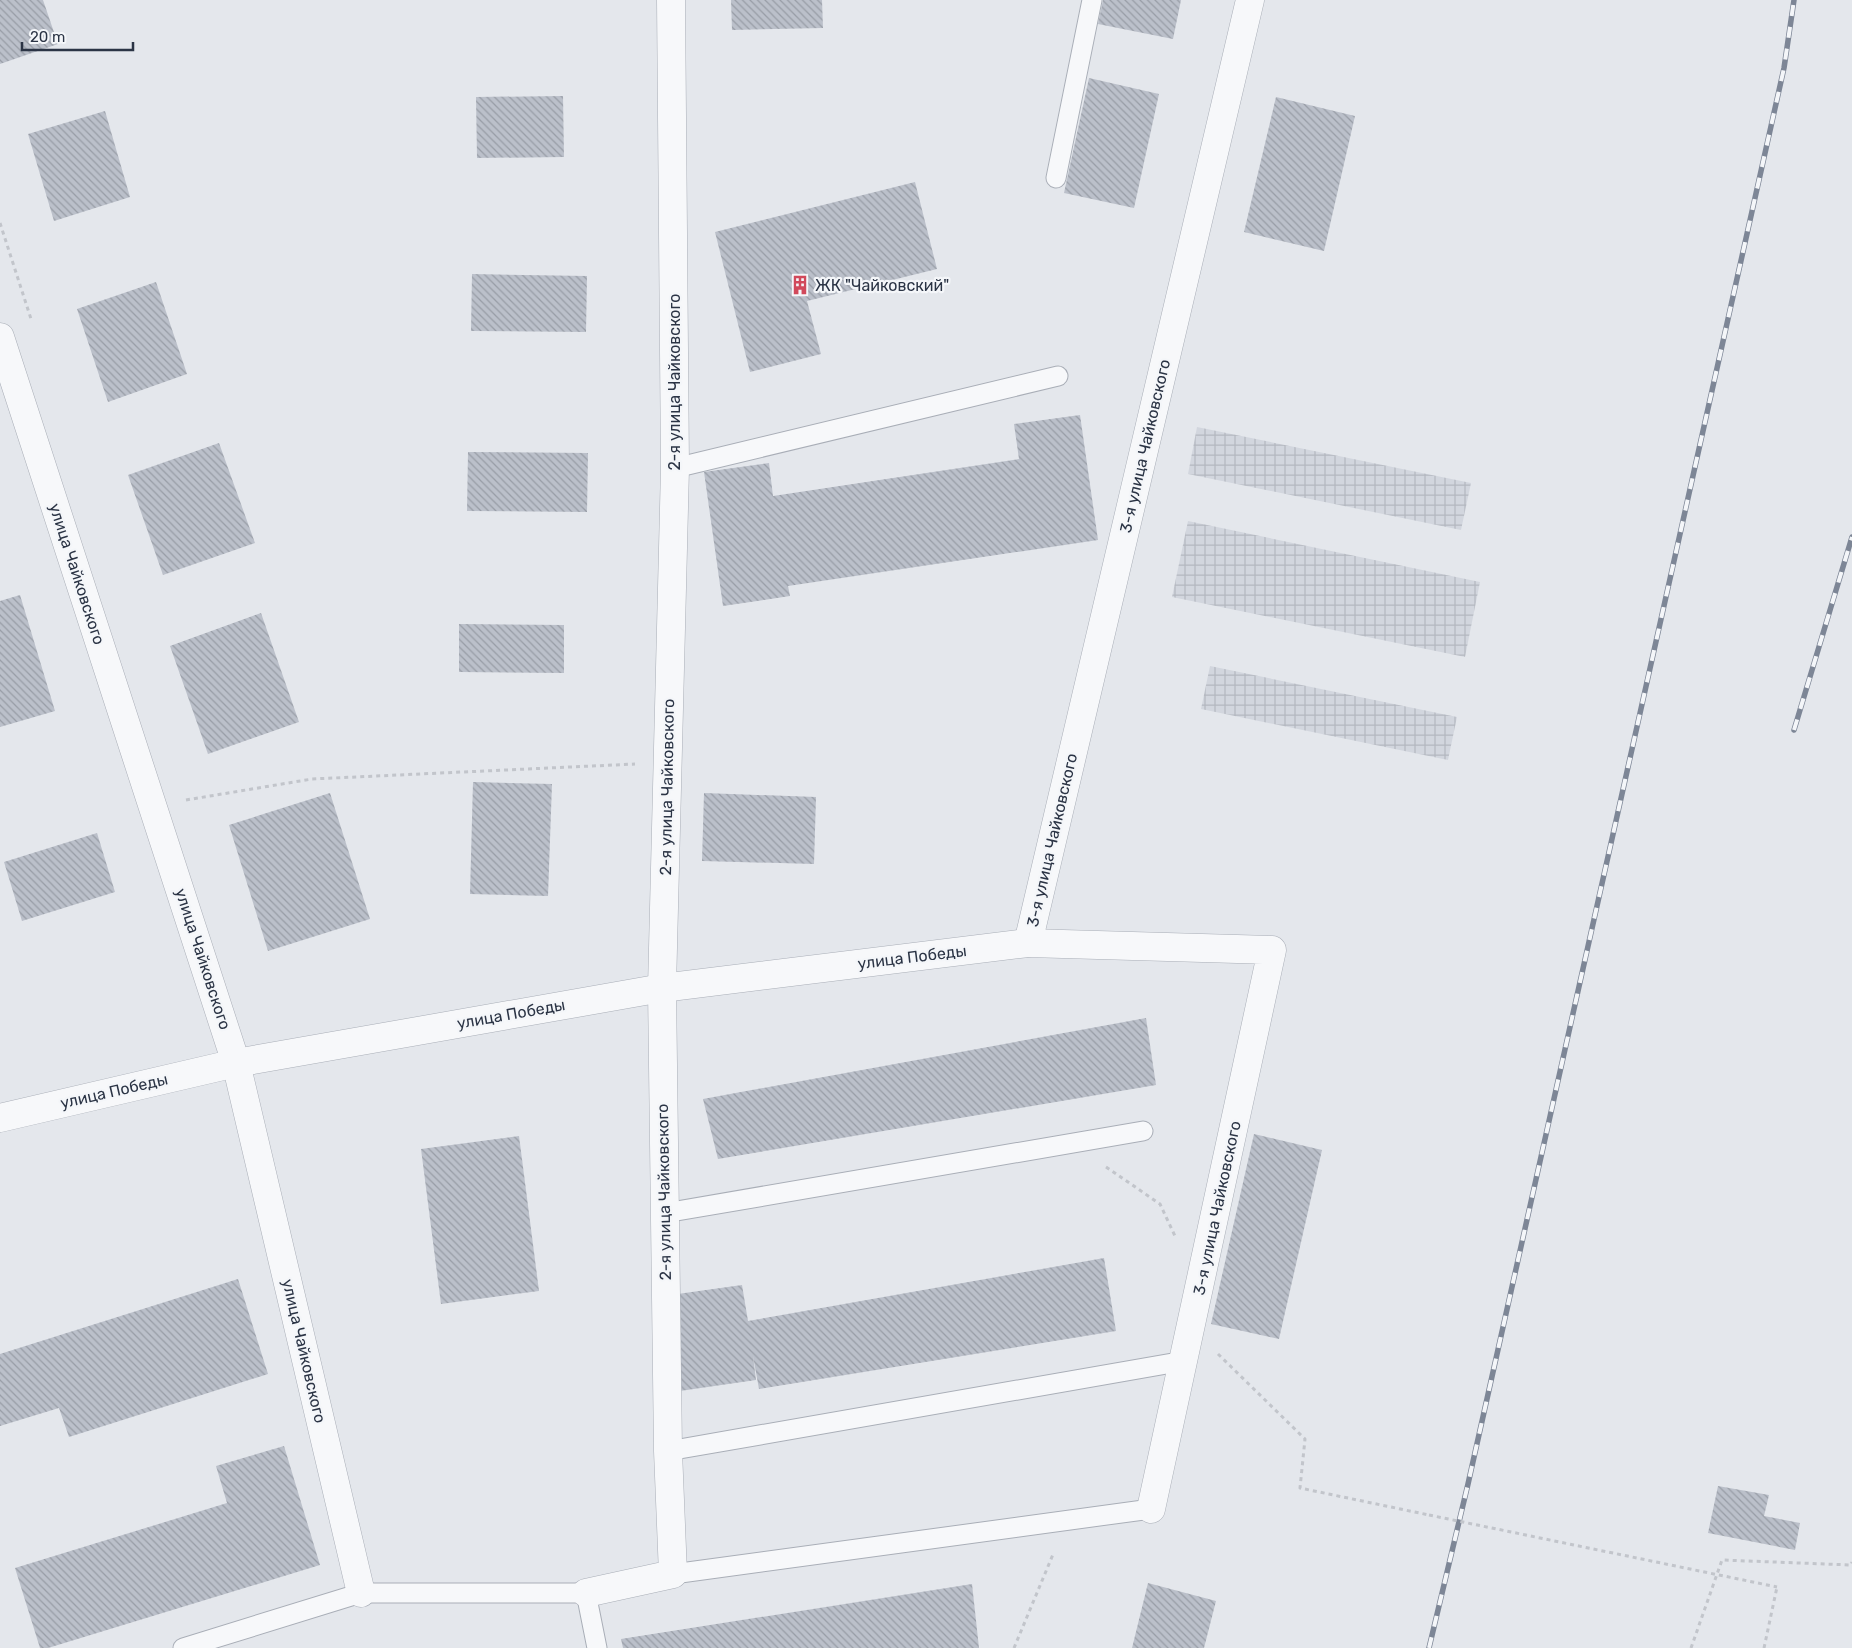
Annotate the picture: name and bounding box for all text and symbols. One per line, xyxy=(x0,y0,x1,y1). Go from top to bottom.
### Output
scale bar xyxy=(22,20,134,52)
text: 20 m xyxy=(30,28,65,46)
building icon: ЖК "Чайковский" xyxy=(789,274,811,296)
place label: ЖК "Чайковский" xyxy=(815,276,949,295)
street label: 2-я улица Чайковского xyxy=(665,294,684,470)
street label: 3-я улица Чайковского xyxy=(1116,357,1174,535)
street label: улица Чайковского xyxy=(45,501,109,647)
street label: 2-я улица Чайковского xyxy=(656,698,678,876)
street label: 3-я улица Чайковского xyxy=(1023,751,1081,929)
street label: улица Чайковского xyxy=(171,886,235,1032)
street label: улица Победы xyxy=(856,941,968,973)
street label: улица Победы xyxy=(455,995,567,1033)
street label: улица Победы xyxy=(58,1069,170,1113)
street label: 2-я улица Чайковского xyxy=(653,1103,675,1281)
street label: 3-я улица Чайковского xyxy=(1189,1119,1245,1297)
street label: улица Чайковского xyxy=(278,1277,330,1425)

